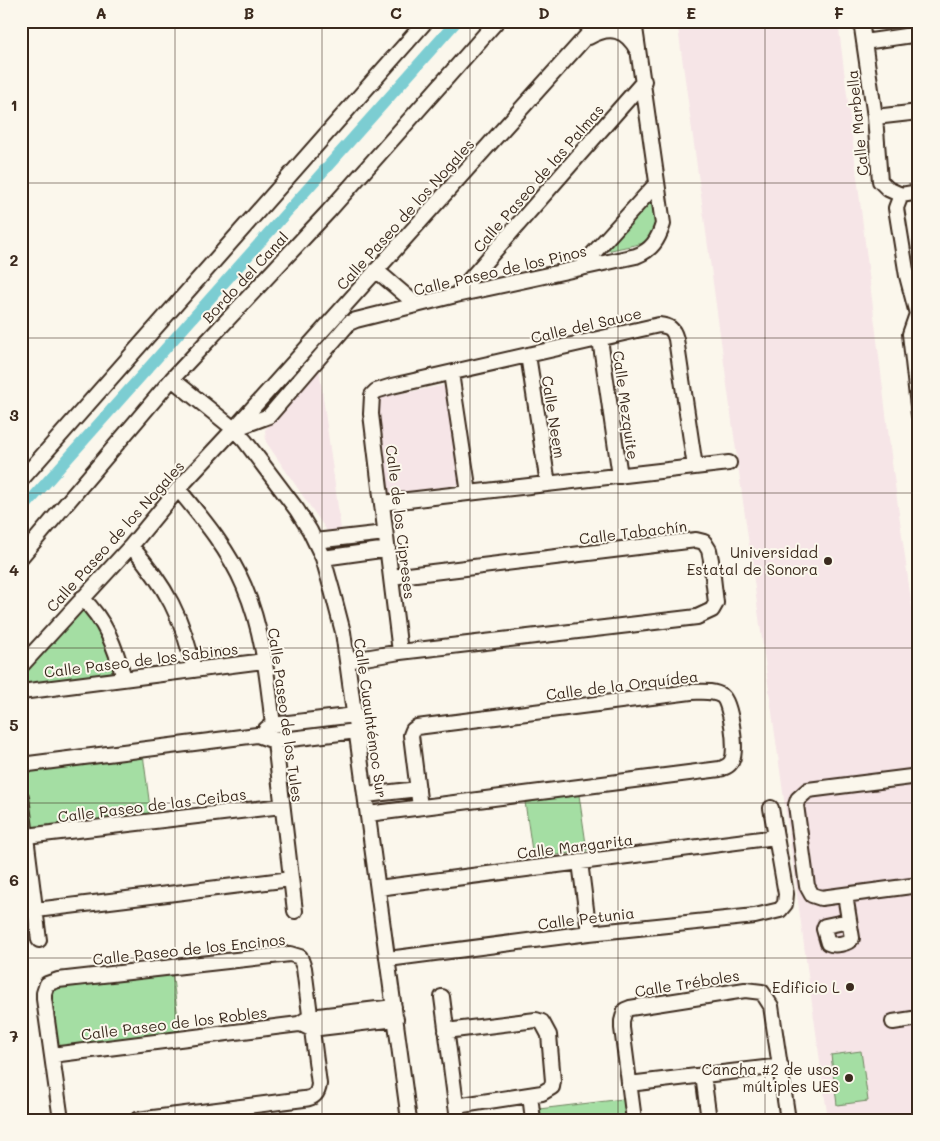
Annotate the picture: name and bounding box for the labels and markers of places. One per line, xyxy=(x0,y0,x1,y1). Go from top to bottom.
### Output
place label: Universidad Estatal de Sonora xyxy=(687,542,818,579)
marker: Universidad Estatal de Sonora xyxy=(822,555,834,567)
place label: Edificio L xyxy=(772,977,840,997)
marker: Edificio L xyxy=(844,981,856,993)
place label: Cancha #2 de usos múltiples UES xyxy=(702,1059,839,1096)
marker: Cancha #2 de usos múltiples UES xyxy=(843,1072,855,1084)

